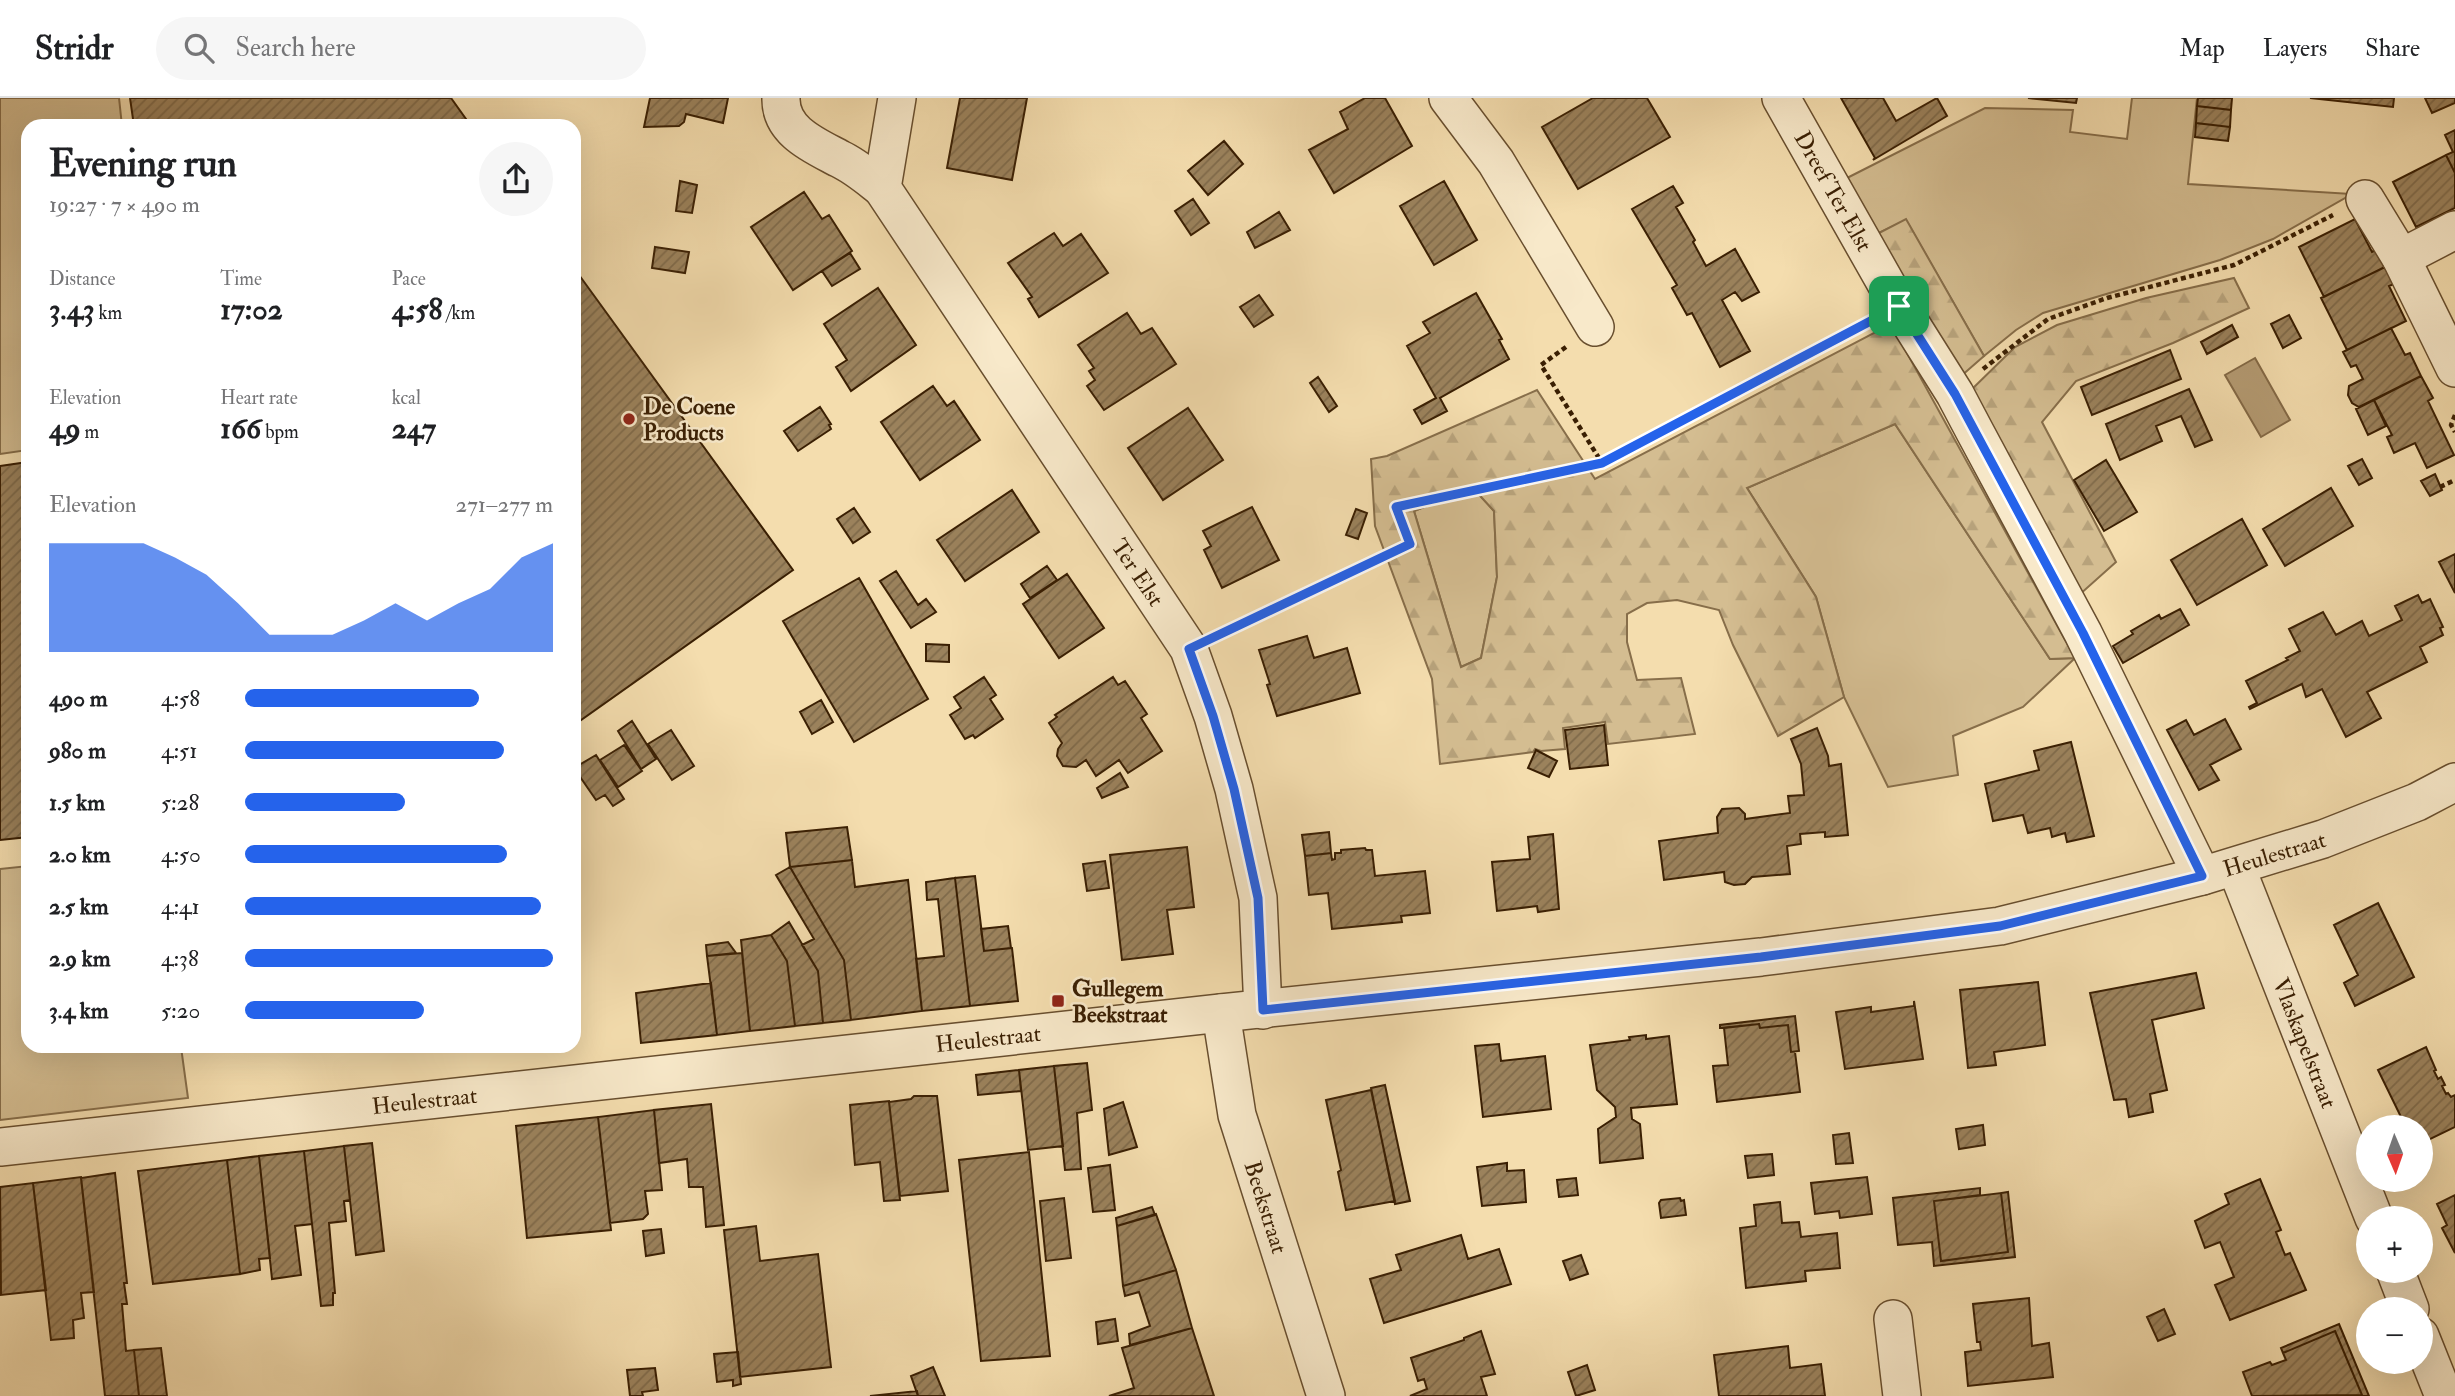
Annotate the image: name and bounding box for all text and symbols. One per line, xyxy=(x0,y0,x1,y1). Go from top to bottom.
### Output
search box xyxy=(156,17,646,80)
text: Stridr xyxy=(35,28,114,69)
icon: search xyxy=(180,29,218,67)
text: Search here xyxy=(236,32,356,64)
text: Map xyxy=(2180,33,2225,64)
text: Layers xyxy=(2263,33,2327,64)
text: Share xyxy=(2365,33,2420,64)
street label: Dreef Ter Elst xyxy=(1788,126,1879,256)
text: Evening run xyxy=(49,140,237,188)
button: share xyxy=(479,142,553,216)
text: 19:27 · 7 × 490 m xyxy=(49,190,200,219)
text: Distance xyxy=(49,267,115,291)
text: Time xyxy=(220,267,262,291)
text: Pace xyxy=(392,267,426,291)
pin xyxy=(1869,276,1929,336)
icon: arrive xyxy=(1880,287,1918,325)
text: 3.43 xyxy=(49,291,94,328)
text: 17:02 xyxy=(220,291,283,328)
text: 4:58 xyxy=(392,291,443,328)
text: km xyxy=(94,301,122,325)
text: /km xyxy=(443,301,475,325)
text: Elevation xyxy=(49,386,121,410)
text: Heart rate xyxy=(220,386,298,410)
text: kcal xyxy=(392,386,421,410)
place label: De Coene Products xyxy=(643,392,736,447)
text: 49 xyxy=(49,410,81,447)
text: 166 xyxy=(220,410,261,447)
text: 247 xyxy=(392,410,436,447)
marker: De Coene Products xyxy=(621,411,637,427)
text: m xyxy=(81,420,99,444)
text: bpm xyxy=(261,420,299,444)
text: Elevation xyxy=(49,490,137,519)
text: 271–277 m xyxy=(456,490,553,519)
street label: Ter Elst xyxy=(1105,533,1171,612)
text: 490 m xyxy=(49,684,108,713)
text: 4:58 xyxy=(161,684,200,713)
text: 980 m xyxy=(49,736,106,765)
text: 4:51 xyxy=(161,736,197,765)
text: 1.5 km xyxy=(49,788,105,817)
text: 5:28 xyxy=(161,788,199,817)
street label: Heulestraat xyxy=(2219,825,2329,883)
text: 2.0 km xyxy=(49,840,111,869)
text: 4:50 xyxy=(161,840,201,869)
text: 2.5 km xyxy=(49,892,109,921)
text: 4:41 xyxy=(161,892,200,921)
text: 2.9 km xyxy=(49,944,111,973)
text: 4:38 xyxy=(161,944,199,973)
street label: Vlaskapelstraat xyxy=(2266,973,2344,1112)
place label: Gullegem Beekstraat xyxy=(1072,974,1168,1029)
marker: Gullegem Beekstraat xyxy=(1050,993,1066,1009)
text: 3.4 km xyxy=(49,996,109,1025)
text: 5:20 xyxy=(161,996,200,1025)
street label: Heulestraat xyxy=(934,1018,1042,1059)
street label: Heulestraat xyxy=(370,1080,479,1121)
north arrow xyxy=(2356,1115,2432,1192)
map controls xyxy=(2356,1115,2433,1374)
street label: Beekstraat xyxy=(1238,1157,1294,1257)
button: + xyxy=(2356,1206,2433,1283)
button: − xyxy=(2356,1297,2433,1374)

